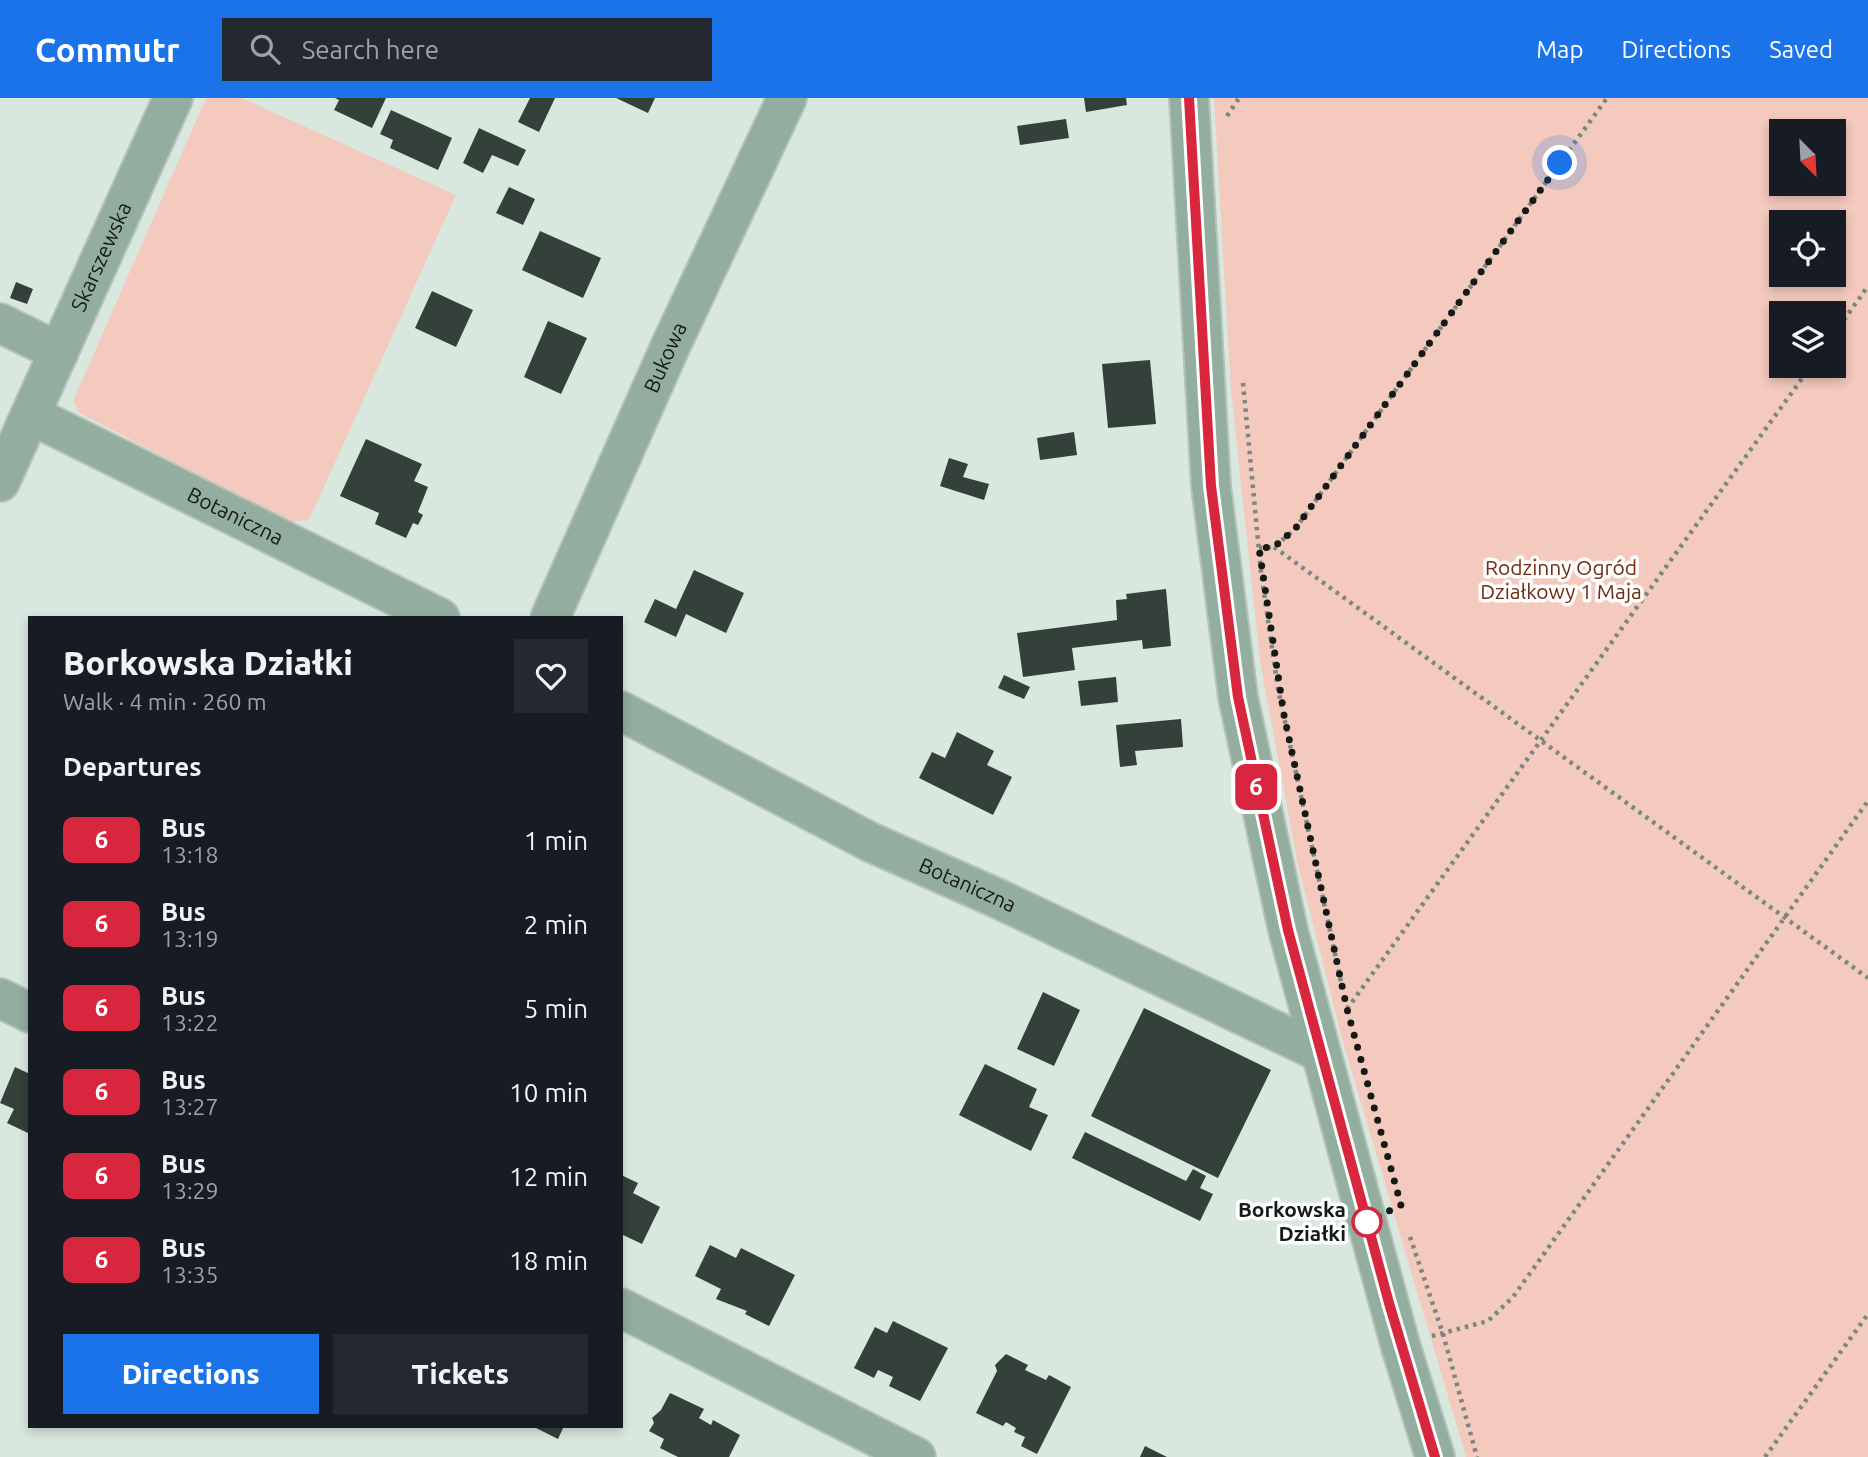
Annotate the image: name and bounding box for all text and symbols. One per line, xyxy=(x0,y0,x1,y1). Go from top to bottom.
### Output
search box xyxy=(222,18,712,81)
icon: search xyxy=(246,30,284,68)
text: Commutr xyxy=(35,31,180,68)
text: Search here xyxy=(302,35,439,64)
text: Map xyxy=(1536,36,1583,63)
text: Directions xyxy=(1621,36,1731,63)
text: Saved xyxy=(1769,36,1833,63)
north arrow xyxy=(1769,119,1846,196)
map controls xyxy=(1769,119,1846,378)
your location xyxy=(1542,145,1577,180)
street label: Skarszewska xyxy=(66,198,136,315)
button: locate xyxy=(1769,210,1846,287)
button: layers xyxy=(1769,301,1846,378)
street label: Bukowa xyxy=(638,318,691,396)
street label: Botaniczna xyxy=(184,482,288,549)
park label: Rodzinny Ogród Działkowy 1 Maja xyxy=(1480,555,1642,603)
button: heart xyxy=(514,639,588,713)
text: Borkowska Działki xyxy=(63,644,353,681)
text: Walk · 4 min · 260 m xyxy=(63,689,267,714)
text: Departures xyxy=(63,752,201,781)
line badge: 6 xyxy=(1233,764,1279,810)
text: 6 xyxy=(1249,773,1263,800)
text: Bus xyxy=(161,813,206,842)
text: 6 xyxy=(95,826,108,853)
text: 1 min xyxy=(524,826,588,855)
text: 13:18 xyxy=(161,842,219,867)
street label: Botaniczna xyxy=(916,852,1020,917)
text: Bus xyxy=(161,897,206,926)
text: 6 xyxy=(95,910,108,937)
text: 2 min xyxy=(524,910,588,939)
text: 13:19 xyxy=(161,926,219,951)
text: Bus xyxy=(161,981,206,1010)
text: 6 xyxy=(95,994,108,1021)
text: 5 min xyxy=(524,994,588,1023)
text: 13:22 xyxy=(161,1010,219,1035)
text: Bus xyxy=(161,1065,206,1094)
text: 6 xyxy=(95,1078,108,1105)
text: 10 min xyxy=(509,1078,588,1107)
text: 13:27 xyxy=(161,1094,219,1119)
text: Bus xyxy=(161,1149,206,1178)
text: 6 xyxy=(95,1162,108,1189)
text: 12 min xyxy=(509,1162,588,1191)
text: 13:29 xyxy=(161,1178,219,1203)
place label: Borkowska Działki xyxy=(1238,1197,1346,1245)
marker: Borkowska Działki xyxy=(1352,1207,1382,1237)
text: Bus xyxy=(161,1233,206,1262)
text: 6 xyxy=(95,1246,108,1273)
text: 18 min xyxy=(509,1246,588,1275)
text: 13:35 xyxy=(161,1262,219,1287)
button: Directions xyxy=(63,1334,319,1414)
button: Tickets xyxy=(333,1334,588,1414)

